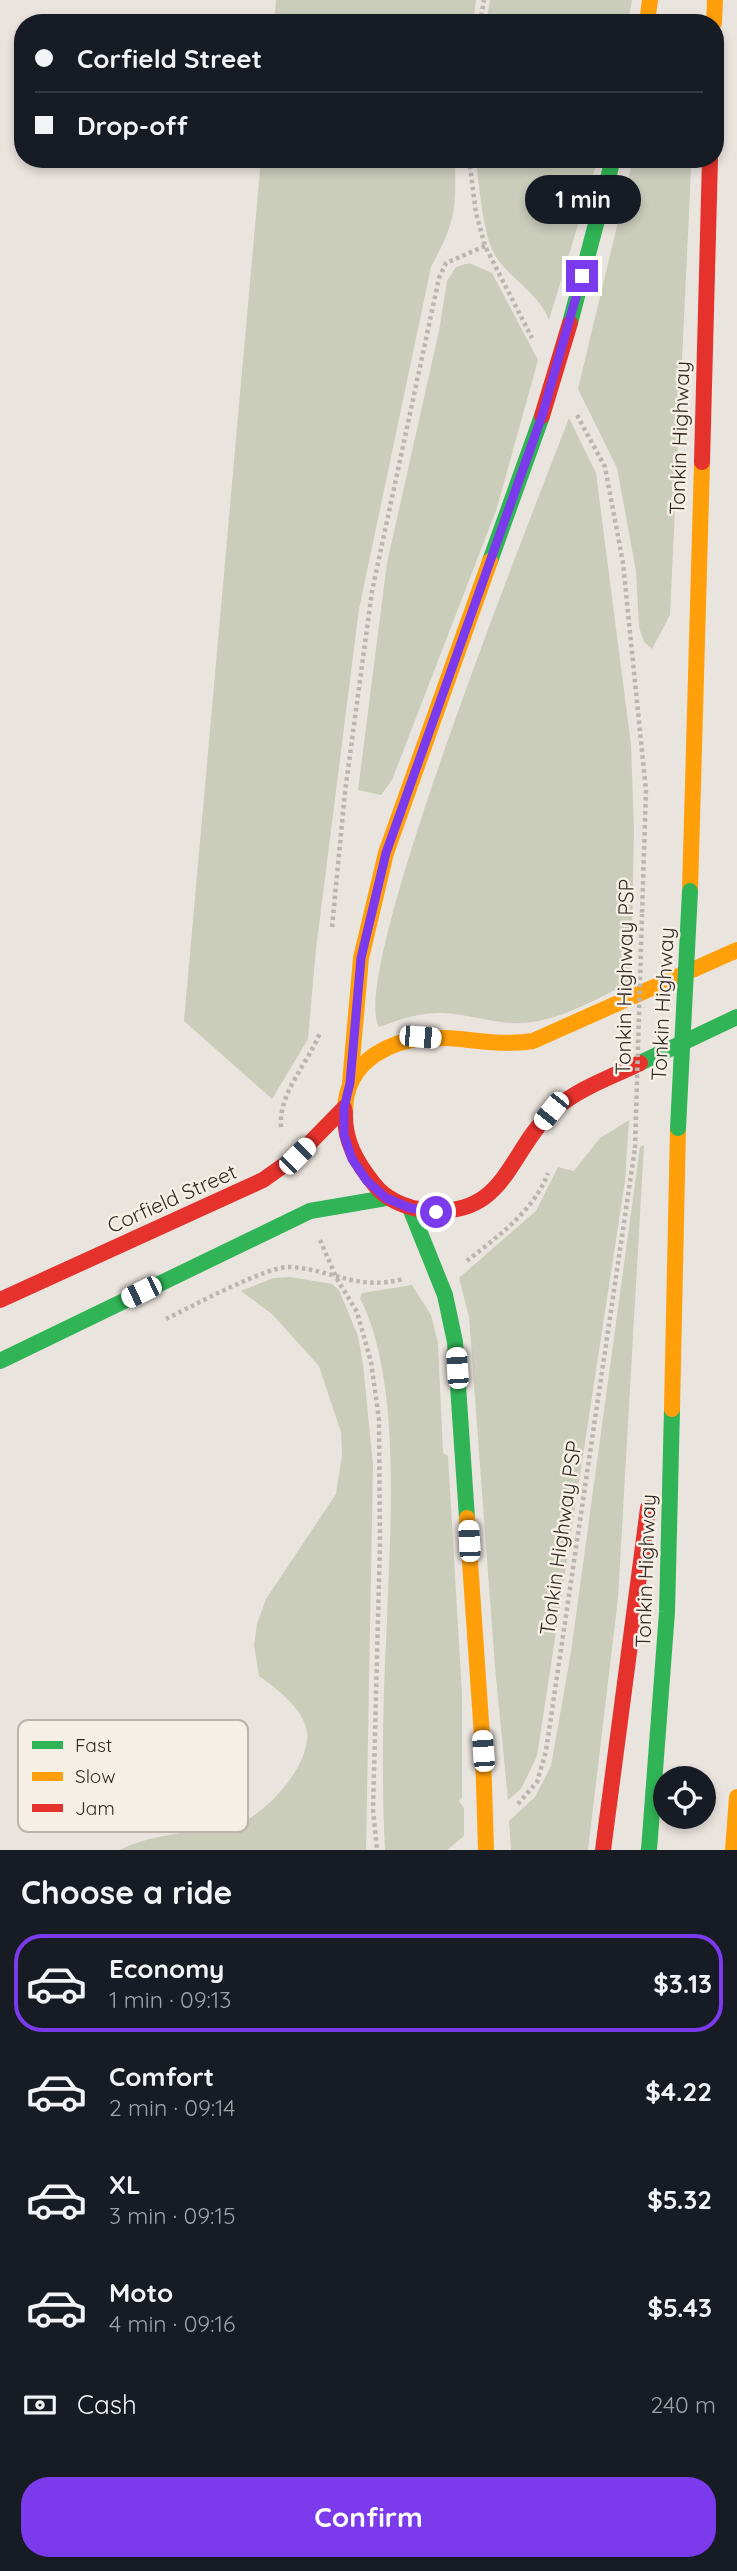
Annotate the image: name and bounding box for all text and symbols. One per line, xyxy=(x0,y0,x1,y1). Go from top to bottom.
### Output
text: Corfield Street xyxy=(77,42,262,75)
text: Drop-off xyxy=(77,109,188,142)
callout: 1 min xyxy=(524,174,640,224)
text: 1 min xyxy=(555,185,611,214)
route end xyxy=(566,260,598,292)
street label: Tonkin Highway xyxy=(663,361,695,515)
street label: Tonkin Highway PSP xyxy=(609,879,639,1075)
street label: Tonkin Highway xyxy=(645,926,679,1081)
car xyxy=(399,1025,442,1049)
car xyxy=(530,1088,573,1134)
car xyxy=(275,1134,320,1178)
street label: Corfield Street xyxy=(103,1158,240,1238)
route start xyxy=(420,1196,452,1228)
car xyxy=(118,1273,165,1311)
car xyxy=(446,1346,469,1390)
street label: Tonkin Highway PSP xyxy=(533,1439,587,1637)
street label: Tonkin Highway xyxy=(629,1494,661,1648)
car xyxy=(458,1519,481,1563)
legend xyxy=(18,1720,248,1832)
car xyxy=(472,1729,495,1773)
text: Fast xyxy=(75,1733,112,1757)
text: Slow xyxy=(75,1764,116,1788)
map controls xyxy=(653,1766,716,1829)
button: locate xyxy=(653,1766,716,1829)
text: Jam xyxy=(75,1796,115,1820)
text: Choose a ride xyxy=(21,1872,233,1912)
icon: car xyxy=(25,1952,88,2015)
text: Economy xyxy=(109,1952,224,1985)
text: $3.13 xyxy=(653,1967,712,2000)
text: 1 min · 09:13 xyxy=(109,1985,231,2014)
icon: car xyxy=(25,2060,88,2123)
text: Comfort xyxy=(109,2060,214,2093)
text: $4.22 xyxy=(645,2075,712,2108)
text: 2 min · 09:14 xyxy=(109,2093,235,2122)
icon: car xyxy=(25,2168,88,2231)
text: XL xyxy=(109,2168,141,2201)
text: $5.32 xyxy=(647,2183,712,2216)
text: 3 min · 09:15 xyxy=(109,2201,235,2230)
icon: car xyxy=(25,2276,88,2339)
text: Moto xyxy=(109,2276,173,2309)
text: $5.43 xyxy=(648,2291,712,2324)
text: 4 min · 09:16 xyxy=(109,2309,235,2338)
icon: cash xyxy=(21,2386,59,2424)
text: Cash xyxy=(77,2388,137,2421)
text: 240 m xyxy=(651,2390,716,2419)
button: Confirm xyxy=(21,2477,716,2557)

